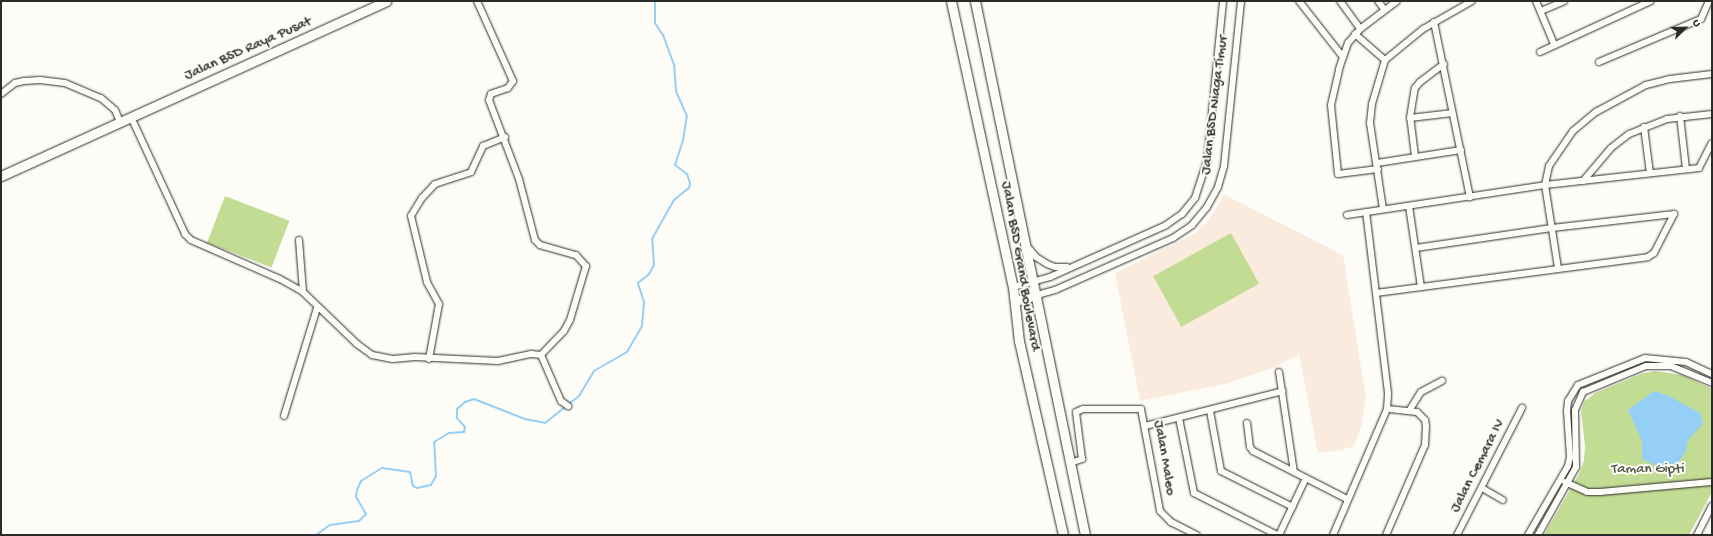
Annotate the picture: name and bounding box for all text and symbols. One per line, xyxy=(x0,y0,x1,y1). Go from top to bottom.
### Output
north arrow xyxy=(1665,8,1705,48)
street label: Jalan BSD Raya Pusat xyxy=(182,13,314,85)
text: U xyxy=(1689,18,1703,29)
street label: Jalan BSD Niaga Timur xyxy=(1198,34,1232,176)
street label: Jalan BSD Grand Boulevard xyxy=(996,180,1044,352)
street label: Jalan Cemara IV xyxy=(1447,416,1509,516)
street label: Jalan Maleo xyxy=(1149,419,1179,497)
park label: Taman Gipti xyxy=(1611,461,1685,479)

